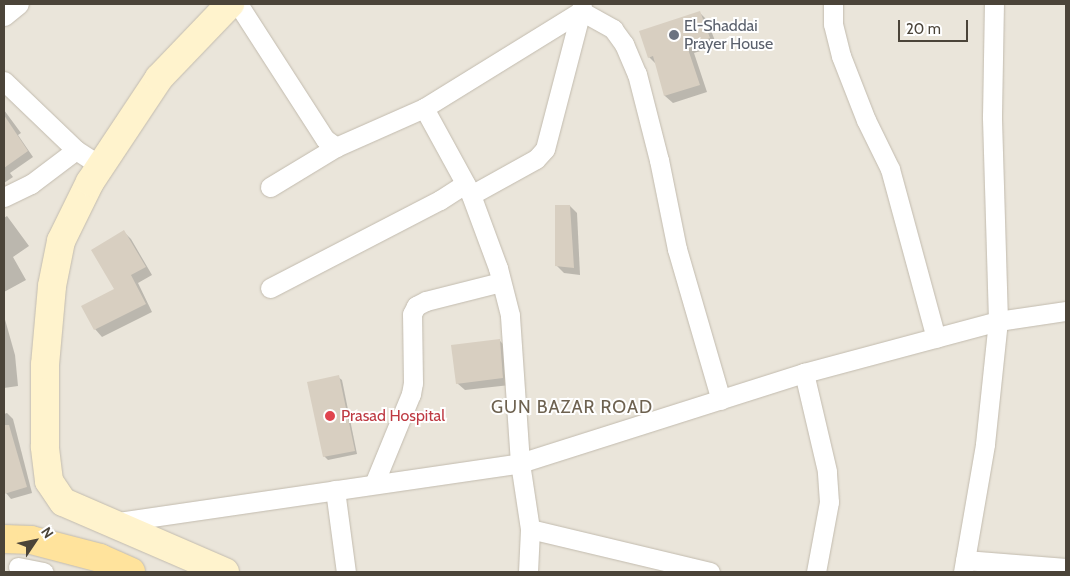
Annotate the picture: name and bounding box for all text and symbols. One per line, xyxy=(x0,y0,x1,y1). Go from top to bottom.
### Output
scale bar xyxy=(900,10,970,42)
place label: El-Shaddai Prayer House xyxy=(684,16,773,54)
text: 20 m xyxy=(906,20,941,38)
marker: El-Shaddai Prayer House xyxy=(668,29,680,41)
district label: GUN BAZAR ROAD xyxy=(489,396,655,418)
place label: Prasad Hospital xyxy=(341,406,445,426)
marker: Prasad Hospital xyxy=(323,409,337,423)
north arrow xyxy=(10,516,60,566)
text: N xyxy=(37,523,58,542)

